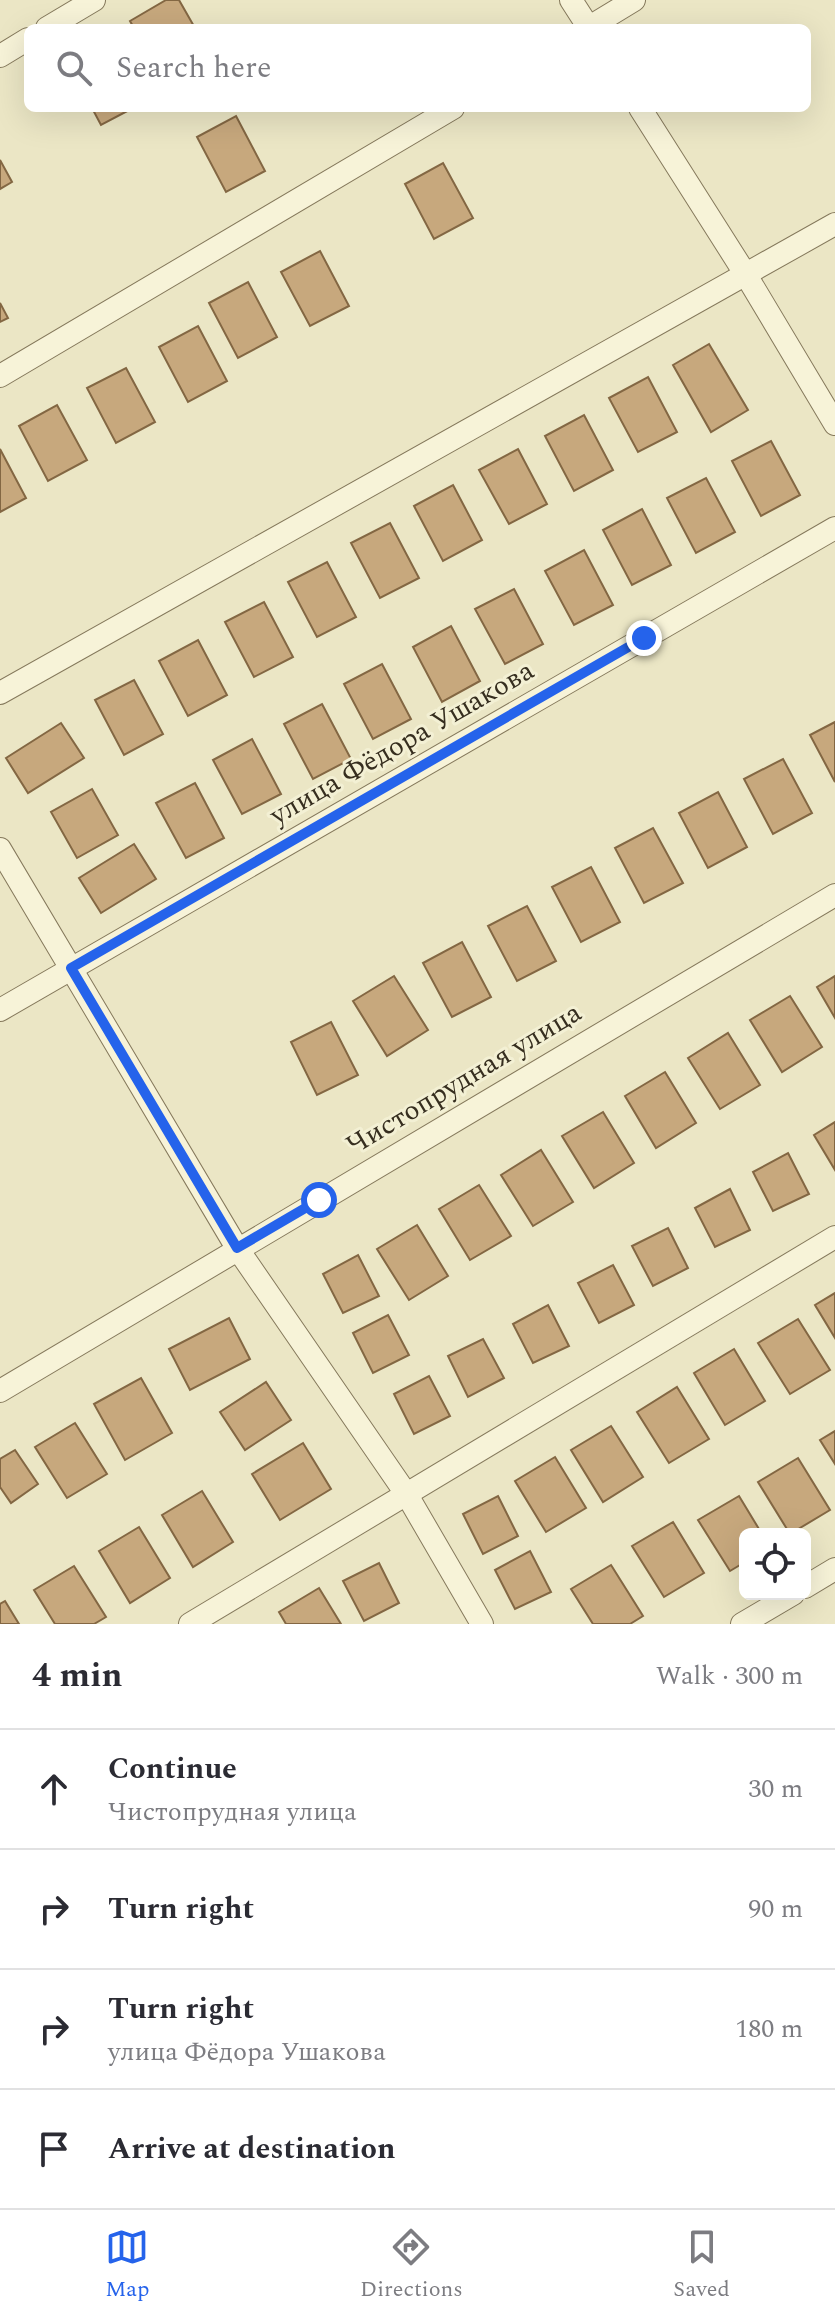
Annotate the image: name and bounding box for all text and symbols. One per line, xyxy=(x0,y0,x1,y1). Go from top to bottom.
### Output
search box xyxy=(24,24,811,112)
text: Search here xyxy=(116,45,272,91)
icon: search xyxy=(52,46,96,90)
route end xyxy=(626,620,662,656)
street label: улица Фёдора Ушакова xyxy=(261,649,543,837)
street label: Чистопрудная улица xyxy=(338,991,590,1166)
route start xyxy=(301,1182,337,1218)
map controls xyxy=(739,1528,811,1600)
button: locate xyxy=(739,1528,811,1600)
text: 4 min xyxy=(32,1650,122,1702)
text: Walk · 300 m xyxy=(656,1656,803,1696)
text: Continue xyxy=(108,1746,237,1792)
icon: ahead xyxy=(32,1767,76,1811)
text: 30 m xyxy=(748,1769,803,1809)
text: Чистопрудная улица xyxy=(108,1792,357,1832)
text: Turn right xyxy=(108,1886,254,1932)
icon: right xyxy=(32,1887,76,1931)
text: 90 m xyxy=(748,1889,803,1929)
text: Turn right xyxy=(108,1986,254,2032)
icon: right xyxy=(32,2007,76,2051)
text: 180 m xyxy=(735,2009,803,2049)
text: улица Фёдора Ушакова xyxy=(108,2032,386,2072)
text: Arrive at destination xyxy=(108,2126,395,2172)
icon: arrive xyxy=(32,2127,76,2171)
tab: Map xyxy=(105,2225,150,2306)
tab: Directions xyxy=(360,2225,463,2306)
tab: Saved xyxy=(673,2225,730,2306)

